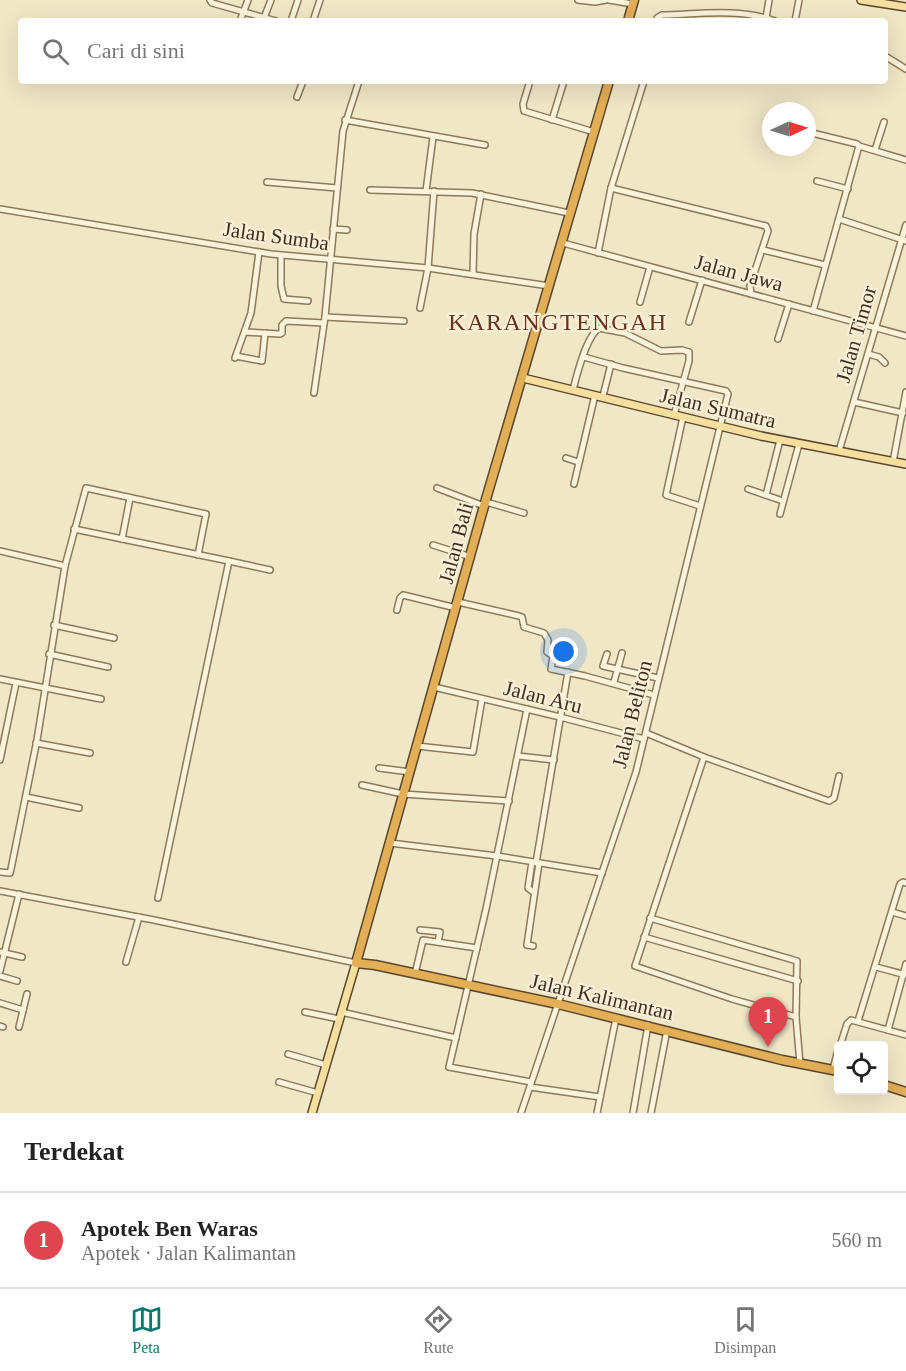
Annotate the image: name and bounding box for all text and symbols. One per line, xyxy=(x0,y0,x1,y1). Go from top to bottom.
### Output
search box xyxy=(18,18,888,84)
icon: search xyxy=(39,35,72,68)
text: Cari di sini xyxy=(87,38,185,63)
north arrow xyxy=(762,102,816,156)
street label: Jalan Sumba xyxy=(221,217,331,255)
street label: Jalan Jawa xyxy=(692,250,786,296)
street label: Jalan Timor xyxy=(831,283,881,385)
district label: KARANGTENGAH xyxy=(448,309,668,335)
street label: Jalan Sumatra xyxy=(658,383,779,433)
street label: Jalan Bali xyxy=(434,499,478,586)
your location xyxy=(549,637,578,666)
street label: Jalan Beliton xyxy=(607,657,657,770)
street label: Jalan Aru xyxy=(501,676,585,718)
street label: Jalan Kalimantan xyxy=(528,969,676,1025)
pin: 1 xyxy=(748,998,788,1047)
map controls xyxy=(834,1041,888,1095)
button: locate xyxy=(834,1041,888,1095)
text: Terdekat xyxy=(24,1137,124,1166)
text: Apotek Ben Waras xyxy=(81,1216,258,1241)
text: 1 xyxy=(39,1229,49,1251)
text: 560 m xyxy=(831,1229,882,1251)
text: Apotek · Jalan Kalimantan xyxy=(81,1242,296,1264)
tab: Peta xyxy=(130,1303,163,1357)
tab: Rute xyxy=(422,1303,455,1357)
tab: Disimpan xyxy=(714,1303,776,1357)

